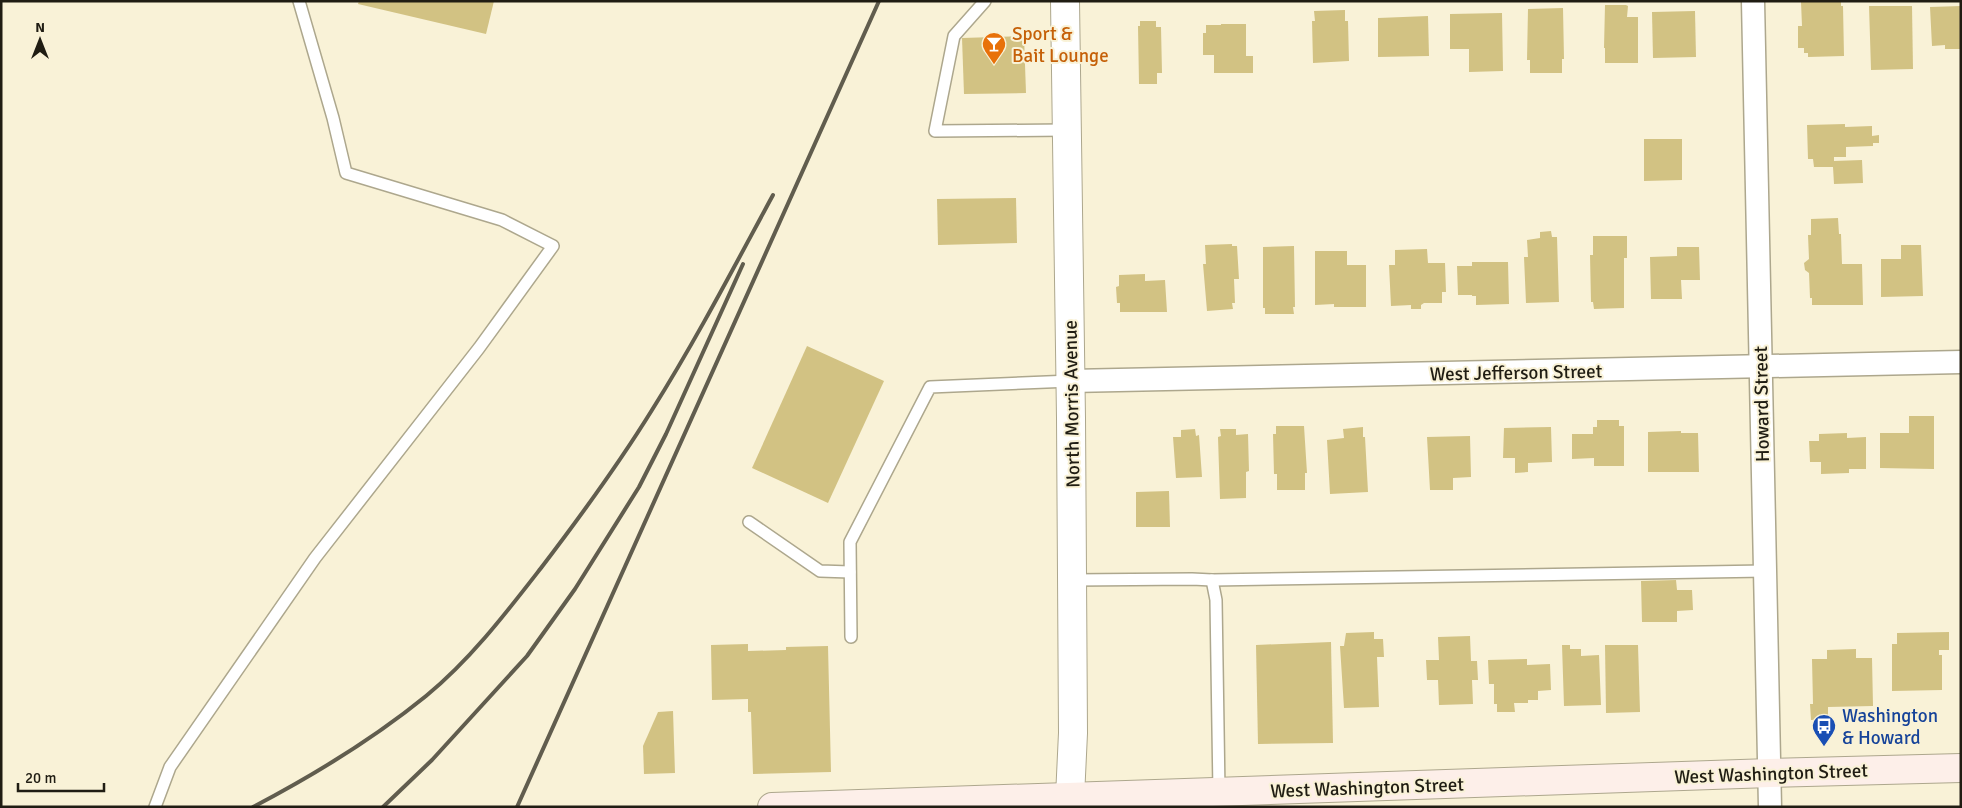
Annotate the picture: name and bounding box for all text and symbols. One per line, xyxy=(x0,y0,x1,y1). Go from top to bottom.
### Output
north arrow xyxy=(15,15,65,65)
text: N xyxy=(35,19,45,36)
place label: Sport & Bait Lounge xyxy=(1012,22,1109,68)
bar icon: Sport & Bait Lounge xyxy=(981,31,1007,65)
street label: North Morris Avenue xyxy=(1059,320,1085,488)
street label: Howard Street xyxy=(1749,345,1775,462)
street label: West Jefferson Street xyxy=(1429,359,1603,387)
place label: Washington & Howard xyxy=(1842,704,1938,750)
bus stop icon: Washington & Howard xyxy=(1811,713,1837,747)
street label: West Washington Street xyxy=(1674,759,1869,789)
scale bar xyxy=(18,760,104,792)
text: 20 m xyxy=(25,769,56,787)
street label: West Washington Street xyxy=(1270,773,1465,803)

